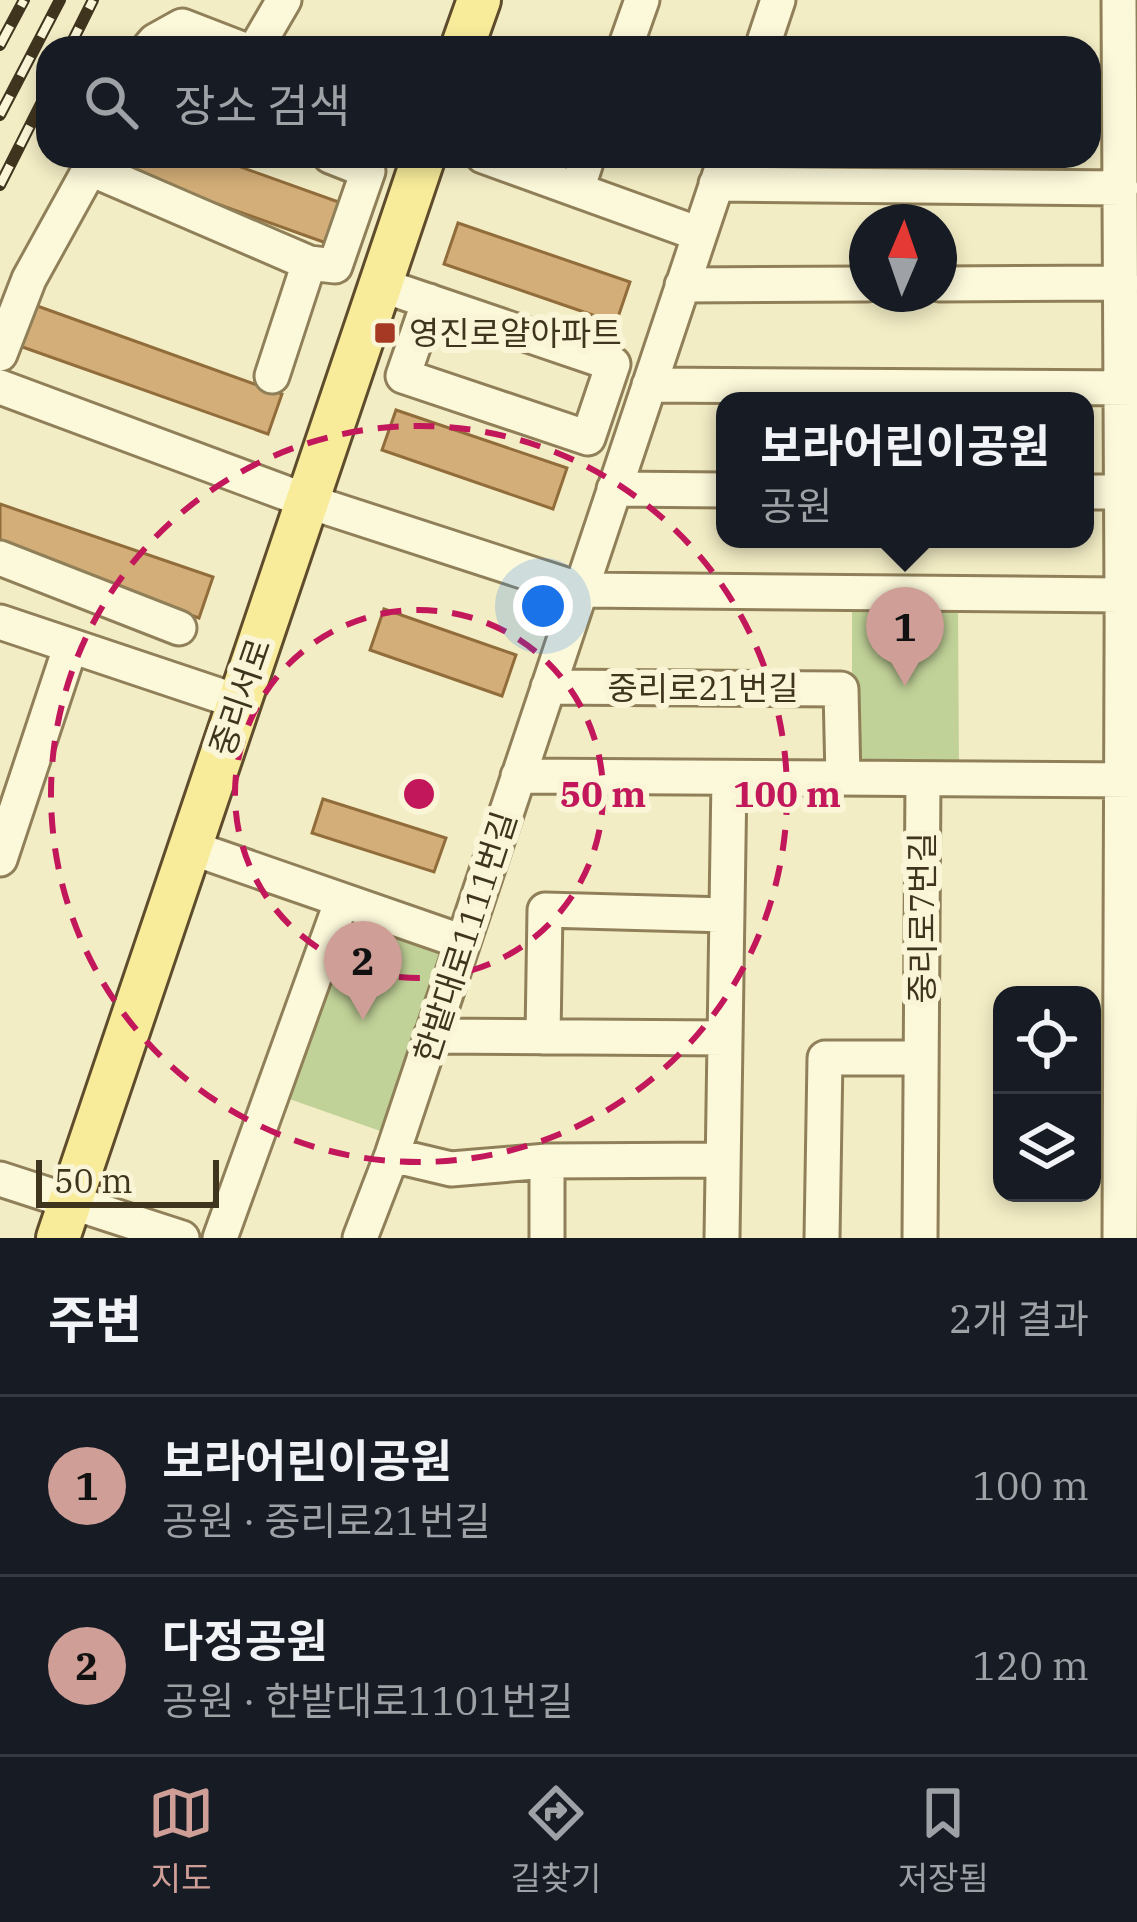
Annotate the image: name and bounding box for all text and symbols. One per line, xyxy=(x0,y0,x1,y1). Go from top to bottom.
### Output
search box xyxy=(36,36,1101,168)
icon: search xyxy=(78,69,144,135)
text: 장소 검색 xyxy=(174,76,350,134)
north arrow xyxy=(849,204,957,312)
place label: 영진로얄아파트 xyxy=(409,311,622,354)
marker: 영진로얄아파트 xyxy=(372,320,398,346)
popup xyxy=(716,392,1094,548)
text: 보라어린이공원 xyxy=(760,416,1050,474)
text: 공원 xyxy=(760,480,832,531)
your location xyxy=(513,576,573,636)
pin: 1 xyxy=(866,587,944,686)
street label: 중리서로 xyxy=(199,632,280,761)
street label: 중리로21번길 xyxy=(607,666,799,709)
text: 50 m xyxy=(560,770,646,817)
text: 100 m xyxy=(733,770,841,817)
centre of rings xyxy=(398,773,440,815)
street label: 한밭대로1111번길 xyxy=(404,806,525,1068)
street label: 중리로7번길 xyxy=(900,832,943,1004)
pin: 2 xyxy=(324,921,402,1020)
map controls xyxy=(993,986,1101,1202)
button: locate xyxy=(993,986,1101,1094)
button: layers xyxy=(993,1094,1101,1202)
scale bar xyxy=(36,1154,219,1207)
text: 50 m xyxy=(54,1159,133,1202)
text: 주변 xyxy=(48,1286,142,1352)
text: 2개 결과 xyxy=(949,1293,1089,1344)
text: 보라어린이공원 xyxy=(162,1431,452,1489)
text: 1 xyxy=(75,1460,99,1511)
text: 100 m xyxy=(973,1460,1089,1511)
text: 공원 · 중리로21번길 xyxy=(162,1495,491,1546)
text: 다정공원 xyxy=(162,1611,328,1669)
text: 2 xyxy=(75,1640,99,1691)
text: 120 m xyxy=(973,1640,1089,1691)
text: 공원 · 한밭대로1101번길 xyxy=(162,1675,573,1726)
tab: 지도 xyxy=(148,1780,214,1900)
tab: 길찾기 xyxy=(510,1780,601,1900)
tab: 저장됨 xyxy=(898,1780,989,1900)

